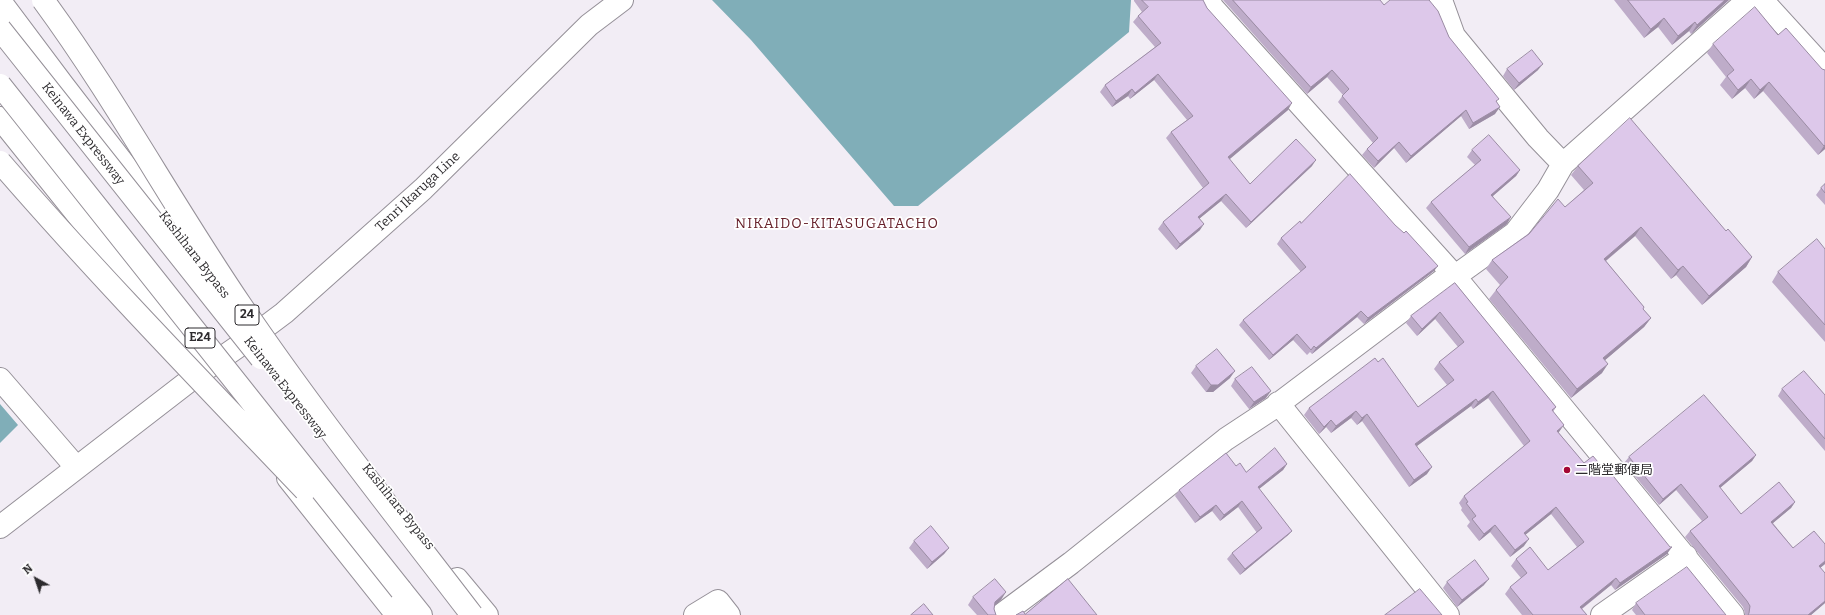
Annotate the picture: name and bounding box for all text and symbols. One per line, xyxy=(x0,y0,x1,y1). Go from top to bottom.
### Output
street label: Keinawa Expressway xyxy=(38,80,128,188)
street label: Tenri Ikaruga Line xyxy=(373,149,463,235)
street label: Kashihara Bypass xyxy=(155,208,233,302)
district label: NIKAIDO-KITASUGATACHO xyxy=(735,216,939,232)
road number: 24 xyxy=(235,305,259,325)
road number: E24 xyxy=(185,328,215,348)
street label: Keinawa Expressway xyxy=(240,334,330,442)
street label: Kashihara Bypass xyxy=(358,461,438,553)
place label: 二階堂郵便局 xyxy=(1575,462,1653,478)
marker: 二階堂郵便局 xyxy=(1562,465,1572,475)
north arrow xyxy=(16,559,56,599)
text: N xyxy=(21,562,35,577)

